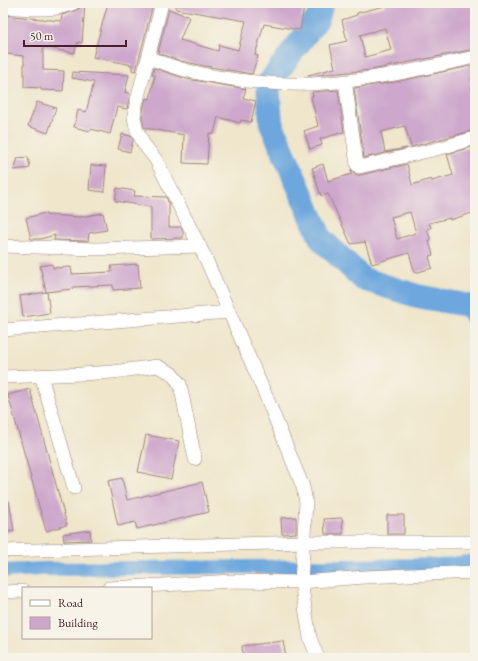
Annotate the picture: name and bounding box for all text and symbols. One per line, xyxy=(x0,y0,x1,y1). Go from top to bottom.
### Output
scale bar xyxy=(24,22,126,48)
text: 50 m xyxy=(30,28,54,44)
legend xyxy=(22,587,152,639)
text: Road xyxy=(58,595,84,611)
text: Building xyxy=(58,615,99,631)

